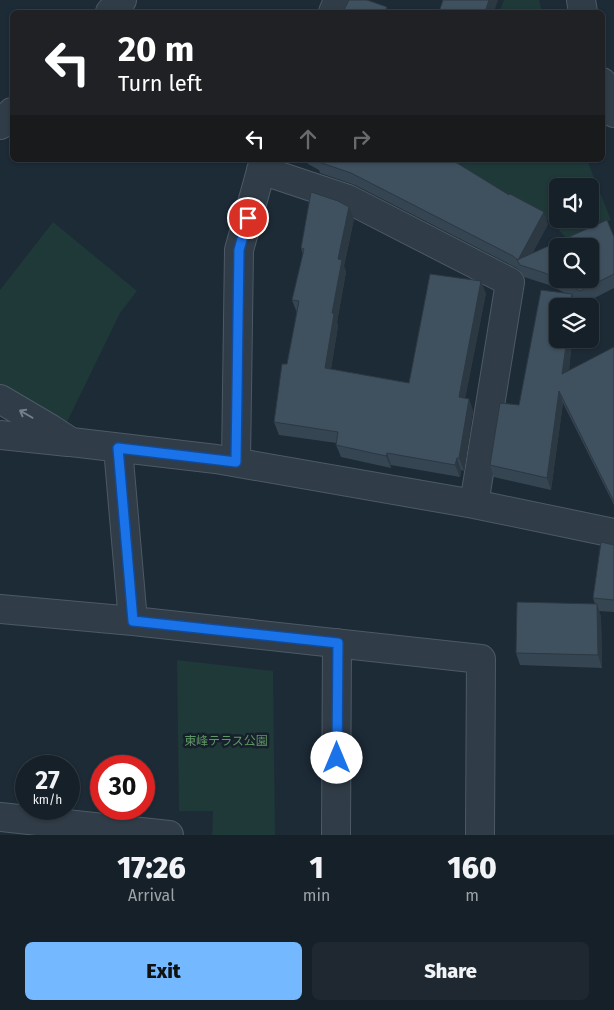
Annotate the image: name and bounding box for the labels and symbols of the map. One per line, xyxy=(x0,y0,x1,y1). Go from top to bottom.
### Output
pin xyxy=(227,197,269,239)
one-way arrow xyxy=(19,408,33,418)
position arrow xyxy=(310,731,362,783)
park label: 東峰テラス公園 xyxy=(184,734,268,748)
speed limit sign: 30 xyxy=(90,755,155,820)

